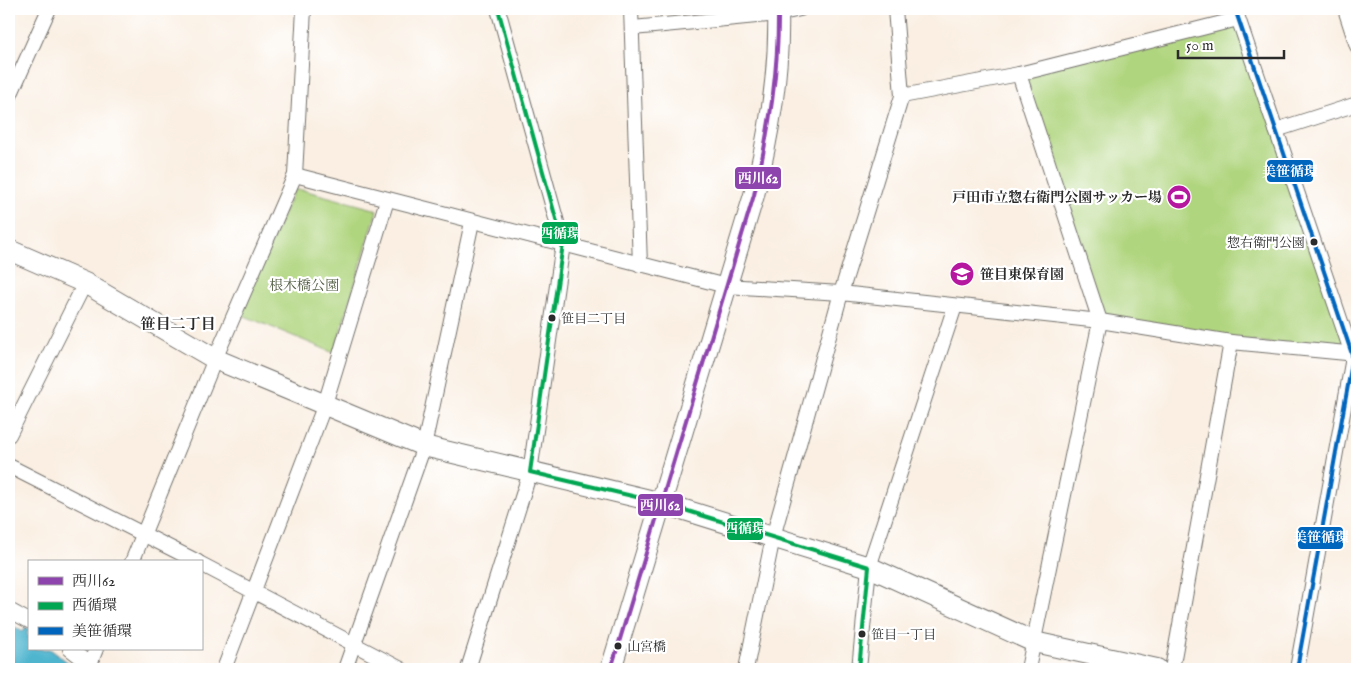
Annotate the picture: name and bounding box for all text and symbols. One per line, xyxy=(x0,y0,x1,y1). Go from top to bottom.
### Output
scale bar xyxy=(1178,28,1285,60)
text: 50 m xyxy=(1186,36,1214,55)
line badge: 美笹循環 xyxy=(1266,159,1314,183)
text: 美笹循環 xyxy=(1262,163,1318,181)
line badge: 西川62 xyxy=(734,166,782,190)
text: 西川62 xyxy=(738,170,779,188)
sports icon: 戸田市立惣右衛門公園サッカー場 xyxy=(1166,184,1192,210)
place label: 戸田市立惣右衛門公園サッカー場 xyxy=(952,189,1162,207)
line badge: 西循環 xyxy=(541,221,579,245)
text: 西循環 xyxy=(539,225,581,243)
place label: 惣右衛門公園 xyxy=(1227,235,1305,252)
marker: 惣右衛門公園 xyxy=(1309,237,1319,247)
school or university icon: 笹目東保育園 xyxy=(949,261,975,287)
place label: 笹目東保育園 xyxy=(980,266,1064,284)
park label: 根木橋公園 xyxy=(269,277,339,295)
place label: 笹目二丁目 xyxy=(561,311,626,328)
marker: 笹目二丁目 xyxy=(547,313,557,323)
district label: 笹目二丁目 xyxy=(140,315,216,334)
line badge: 西川62 xyxy=(637,493,684,517)
text: 西川62 xyxy=(640,497,681,515)
line badge: 西循環 xyxy=(726,517,764,541)
text: 西循環 xyxy=(724,520,766,538)
line badge: 美笹循環 xyxy=(1297,526,1344,550)
text: 美笹循環 xyxy=(1293,529,1349,547)
legend xyxy=(28,560,202,650)
text: 西川62 xyxy=(72,572,115,591)
text: 西循環 xyxy=(72,596,117,615)
text: 美笹循環 xyxy=(72,622,132,641)
place label: 笹目一丁目 xyxy=(871,627,936,644)
marker: 笹目一丁目 xyxy=(857,629,867,639)
place label: 山宮橋 xyxy=(627,639,666,656)
marker: 山宮橋 xyxy=(613,641,623,651)

